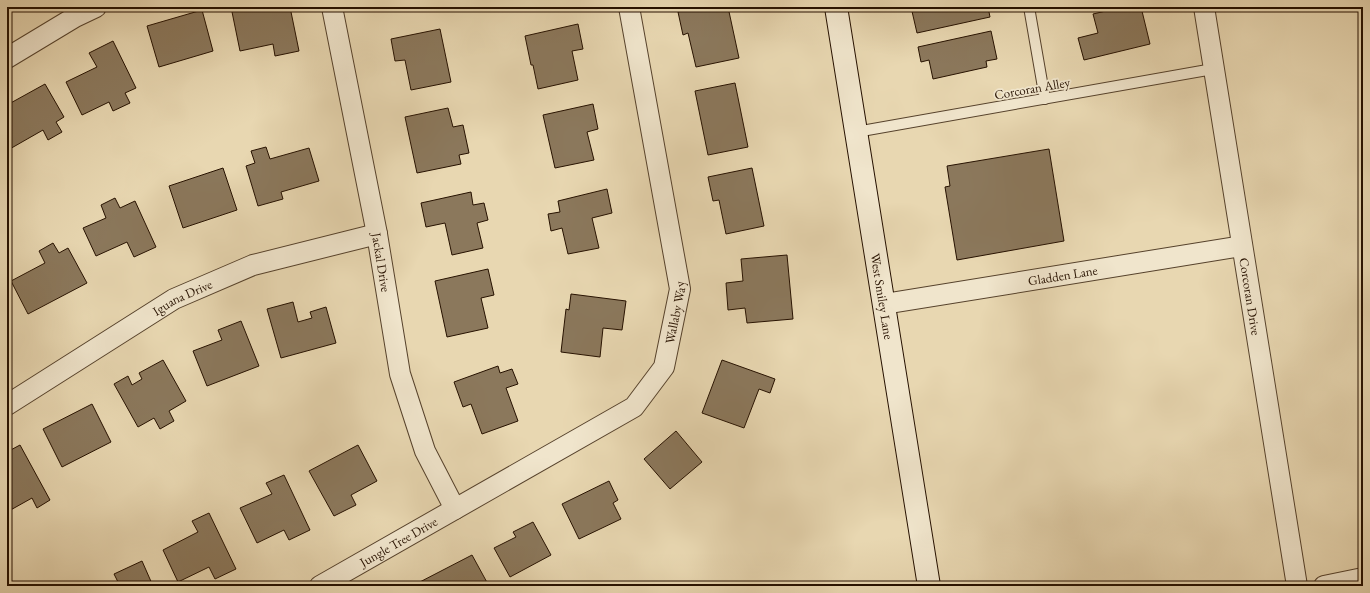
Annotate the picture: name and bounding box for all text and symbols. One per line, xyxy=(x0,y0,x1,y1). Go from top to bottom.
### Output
street label: Corcoran Alley xyxy=(993,73,1072,104)
street label: Jackal Drive xyxy=(368,230,394,293)
street label: West Smiley Lane xyxy=(867,252,897,341)
street label: Corcoran Drive xyxy=(1235,256,1265,336)
street label: Gladden Lane xyxy=(1027,262,1099,290)
street label: Iguana Drive xyxy=(149,276,215,320)
street label: Wallaby Way xyxy=(661,280,689,345)
street label: Jungle Tree Drive xyxy=(356,513,440,571)

